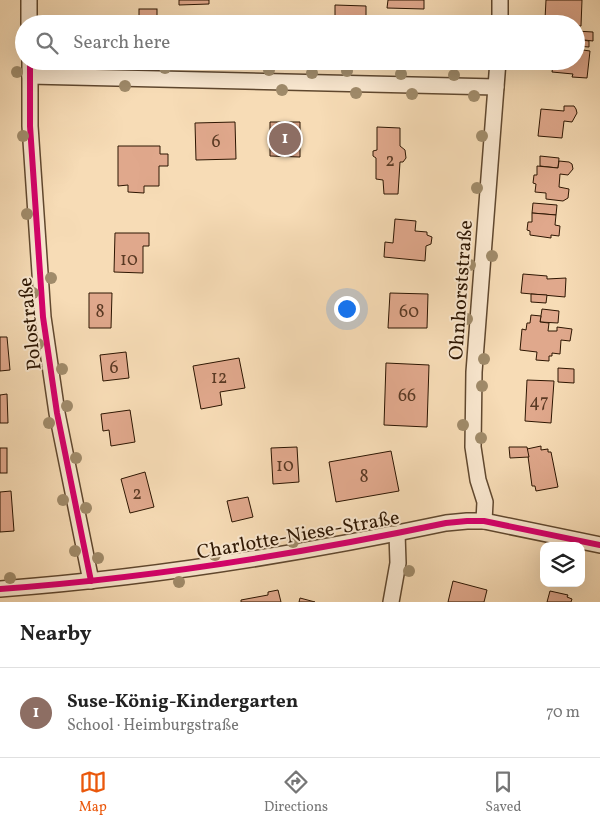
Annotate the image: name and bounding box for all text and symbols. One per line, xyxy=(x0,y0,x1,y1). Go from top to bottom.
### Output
search box xyxy=(15,15,585,70)
icon: search xyxy=(33,29,61,57)
text: Search here xyxy=(73,30,170,56)
pin: 1 xyxy=(269,120,301,158)
house number: 6 xyxy=(211,130,221,155)
house number: 2 xyxy=(385,149,395,174)
street label: Ohnhorststraße xyxy=(443,219,481,361)
house number: 10 xyxy=(120,248,138,273)
street label: Polostraße xyxy=(12,276,50,372)
your location xyxy=(334,296,360,322)
house number: 8 xyxy=(95,300,105,325)
house number: 60 xyxy=(399,300,419,325)
house number: 6 xyxy=(109,356,119,381)
house number: 12 xyxy=(211,366,227,391)
house number: 66 xyxy=(398,384,416,409)
house number: 47 xyxy=(529,390,549,415)
house number: 10 xyxy=(276,454,294,479)
house number: 8 xyxy=(359,465,369,490)
house number: 2 xyxy=(132,482,142,507)
street label: Charlotte-Niese-Straße xyxy=(195,504,402,568)
map controls xyxy=(540,542,585,587)
button: layers xyxy=(540,542,585,587)
text: Nearby xyxy=(20,620,91,649)
text: Suse-König-Kindergarten xyxy=(67,689,298,715)
text: 1 xyxy=(33,702,39,724)
text: 70 m xyxy=(546,702,580,724)
text: School · Heimburgstraße xyxy=(67,715,239,737)
tab: Map xyxy=(79,768,107,817)
tab: Directions xyxy=(264,768,328,817)
tab: Saved xyxy=(485,768,521,817)

